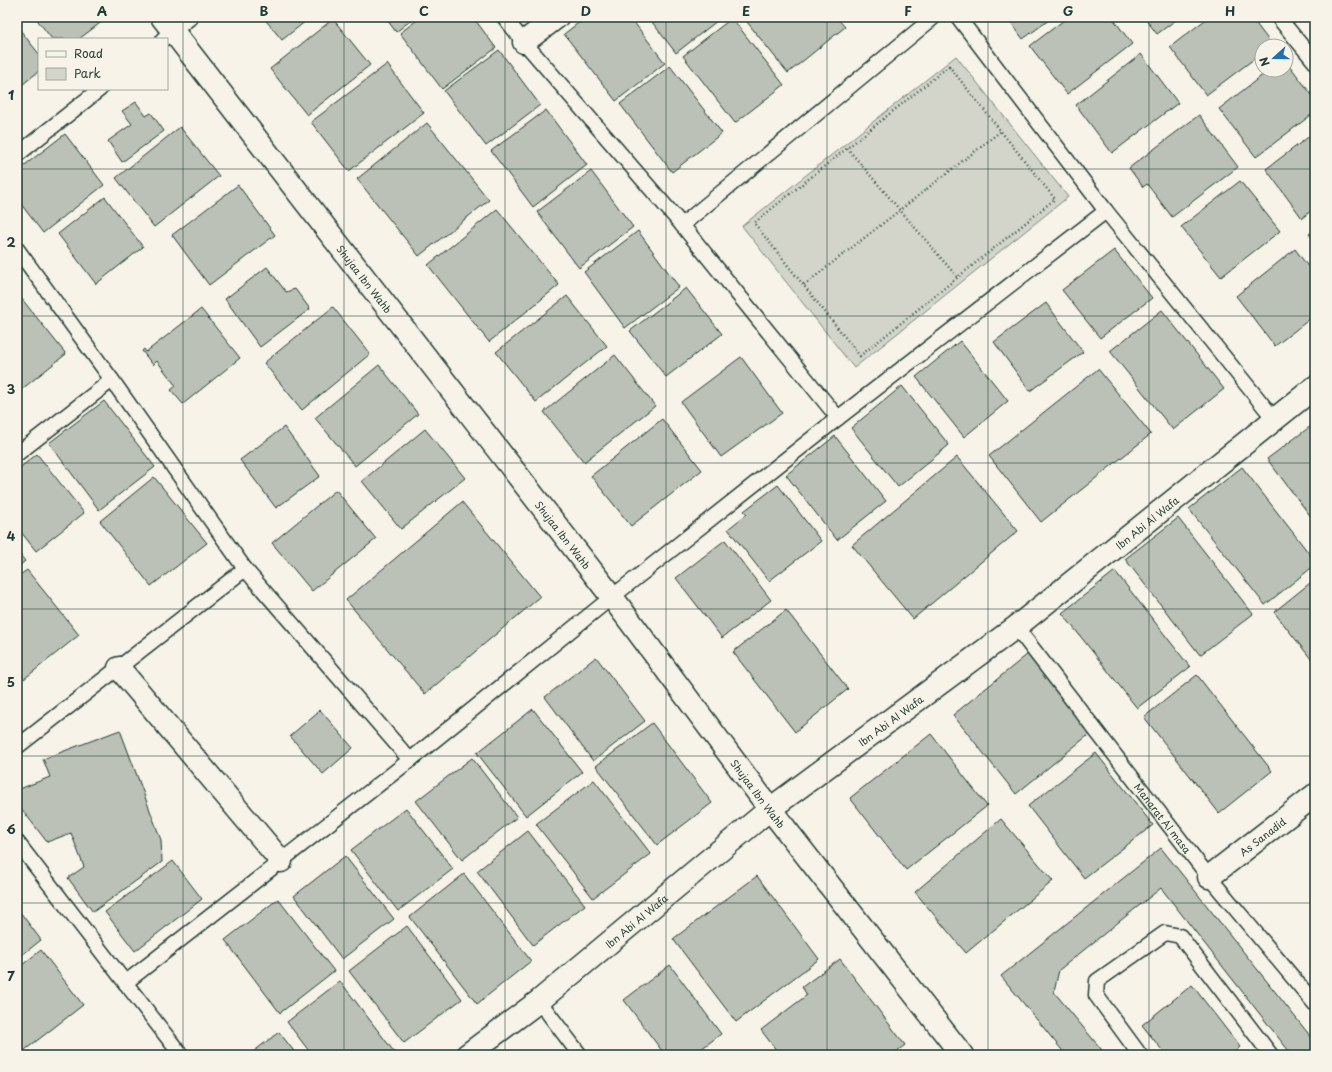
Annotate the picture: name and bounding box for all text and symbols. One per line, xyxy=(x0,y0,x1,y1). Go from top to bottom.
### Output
text: A xyxy=(97,1,107,20)
text: B xyxy=(260,1,269,20)
text: C xyxy=(419,1,429,20)
text: D xyxy=(581,1,591,20)
text: E xyxy=(742,1,750,20)
text: F xyxy=(904,1,912,20)
text: G xyxy=(1063,1,1073,20)
text: H xyxy=(1225,1,1235,20)
legend xyxy=(38,38,168,90)
north arrow xyxy=(1254,38,1294,78)
text: Road xyxy=(74,44,103,62)
text: N xyxy=(1255,54,1274,69)
text: Park xyxy=(74,64,101,82)
text: 1 xyxy=(8,85,14,104)
text: 2 xyxy=(6,232,16,251)
street label: Shujaa Ibn Wahb xyxy=(334,241,396,316)
text: 3 xyxy=(7,379,16,398)
street label: Ibn Abi Al Wafa xyxy=(1112,492,1182,552)
street label: Shujaa Ibn Wahb xyxy=(532,497,595,572)
text: 4 xyxy=(7,526,16,545)
text: 5 xyxy=(7,672,15,691)
street label: Ibn Abi Al Wafa xyxy=(855,691,926,749)
street label: Shujaa Ibn Wahb xyxy=(728,756,789,831)
street label: Manarat Al masa xyxy=(1131,779,1196,857)
street label: As Sanadid xyxy=(1236,813,1288,859)
text: 6 xyxy=(6,819,16,838)
street label: Ibn Abi Al Wafa xyxy=(601,890,671,951)
text: 7 xyxy=(7,966,15,985)

